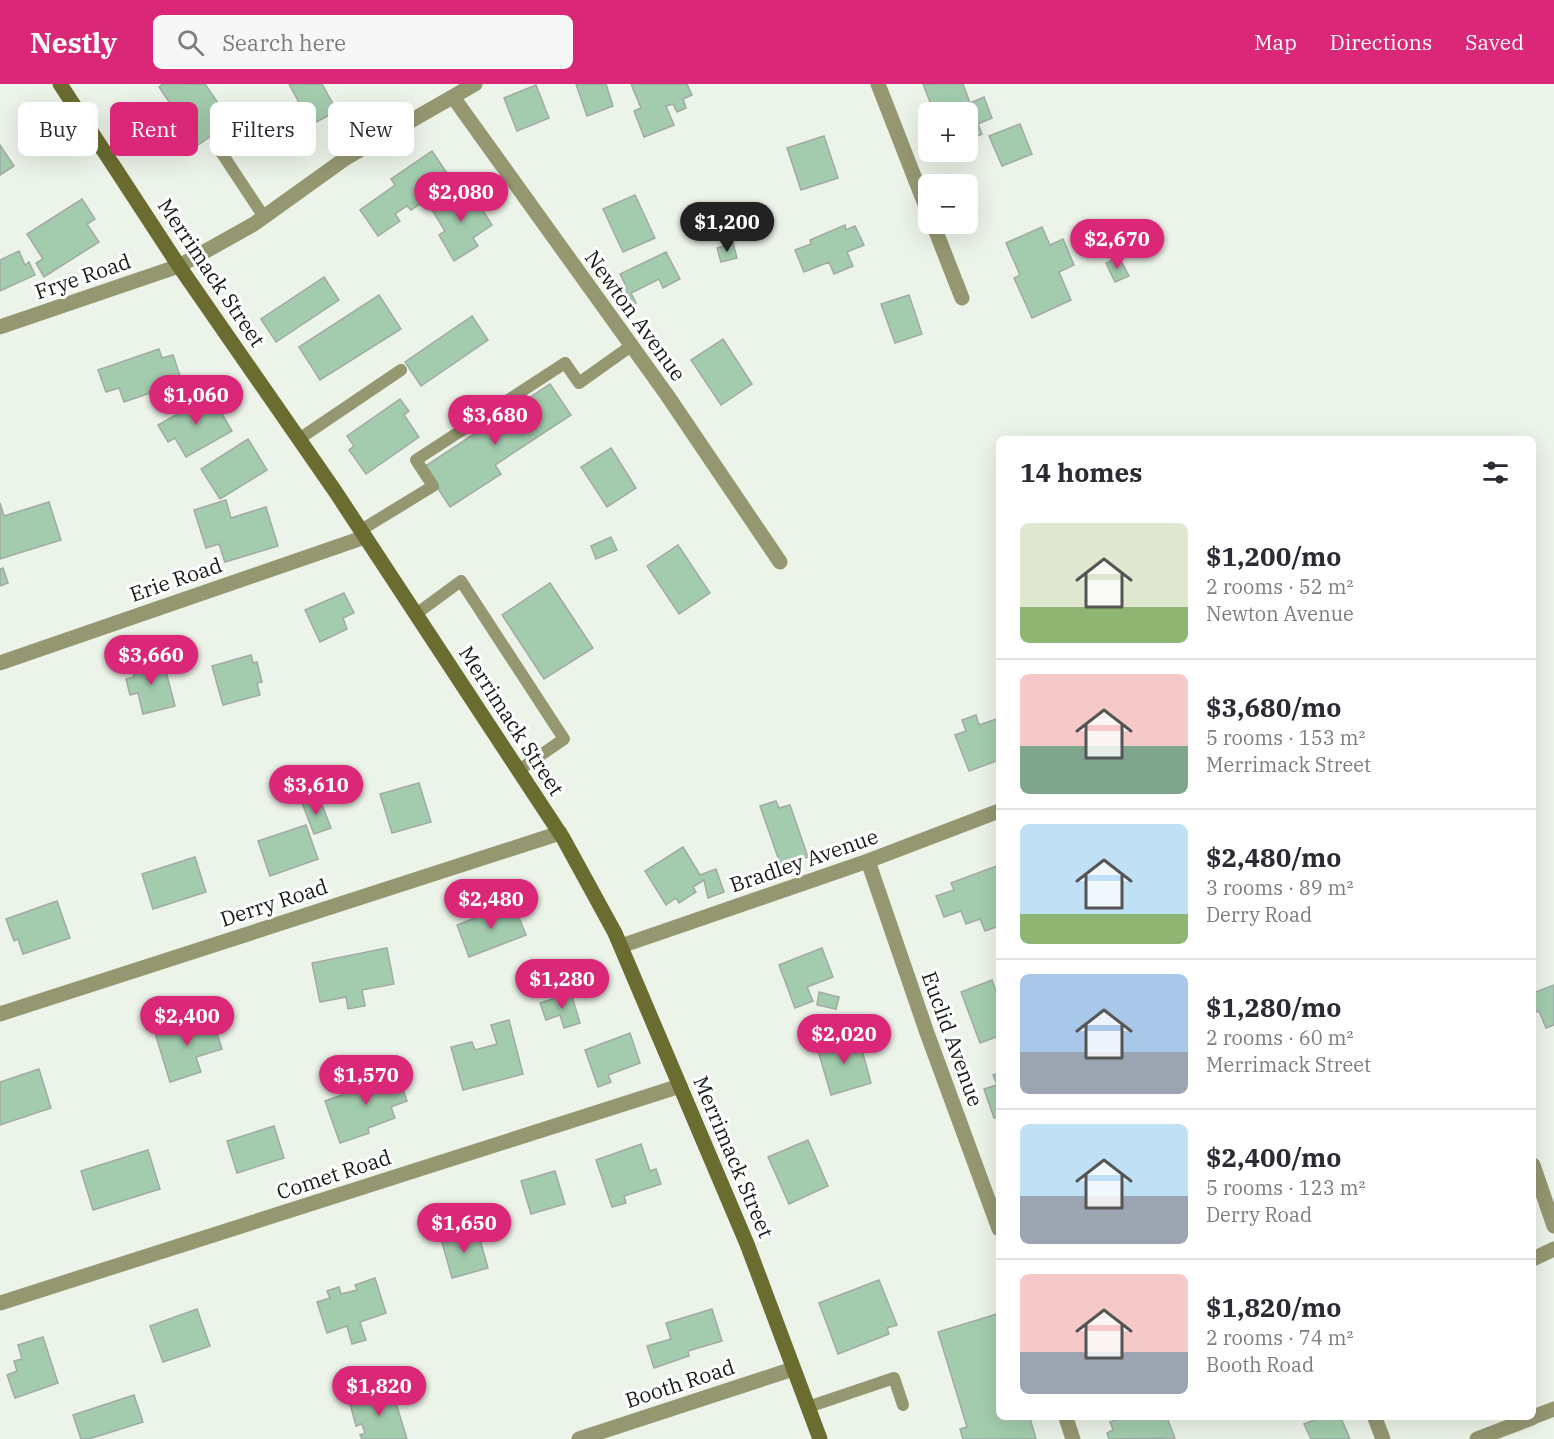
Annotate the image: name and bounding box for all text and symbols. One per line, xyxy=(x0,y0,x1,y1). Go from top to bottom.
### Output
search box xyxy=(153,15,573,69)
text: Nestly xyxy=(30,24,117,61)
icon: search xyxy=(174,26,207,59)
text: Search here xyxy=(222,28,346,57)
text: Map xyxy=(1254,28,1297,56)
text: Directions xyxy=(1330,28,1432,56)
text: Saved xyxy=(1465,28,1524,56)
chip: Buy xyxy=(18,102,98,156)
chip: Rent xyxy=(110,102,198,156)
chip: Filters xyxy=(210,102,316,156)
chip: New xyxy=(328,102,414,156)
map controls xyxy=(918,102,978,234)
button: + xyxy=(918,102,978,162)
pin: $2,080 xyxy=(412,172,510,223)
button: − xyxy=(918,174,978,234)
text: $2,080 xyxy=(428,178,494,205)
street label: Merrimack Street xyxy=(152,193,272,352)
pin: $1,200 xyxy=(678,202,776,253)
text: $1,200 xyxy=(694,208,760,235)
pin: $2,670 xyxy=(1068,219,1166,270)
text: $2,670 xyxy=(1084,225,1150,252)
street label: Newton Avenue xyxy=(579,244,693,386)
street label: Frye Road xyxy=(31,247,135,306)
pin: $1,060 xyxy=(147,375,245,426)
text: $1,060 xyxy=(163,381,229,408)
pin: $3,680 xyxy=(446,395,544,446)
text: $3,680 xyxy=(462,401,528,428)
text: 14 homes xyxy=(1020,455,1142,489)
icon: filters xyxy=(1479,456,1512,489)
text: $1,200/mo xyxy=(1206,539,1341,573)
icon: home xyxy=(1068,547,1140,619)
street label: Erie Road xyxy=(126,550,226,608)
text: 2 rooms · 52 m² xyxy=(1206,573,1353,600)
text: Newton Avenue xyxy=(1206,600,1354,627)
pin: $3,660 xyxy=(102,635,200,686)
street label: Merrimack Street xyxy=(453,640,571,801)
text: $3,660 xyxy=(118,641,184,668)
text: $3,680/mo xyxy=(1206,690,1341,724)
icon: home xyxy=(1068,698,1140,770)
text: 5 rooms · 153 m² xyxy=(1206,724,1365,751)
text: Merrimack Street xyxy=(1206,751,1371,778)
pin: $3,610 xyxy=(267,765,365,816)
text: $3,610 xyxy=(283,771,349,798)
street label: Bradley Avenue xyxy=(726,822,881,899)
text: $2,480/mo xyxy=(1206,840,1341,874)
icon: home xyxy=(1068,848,1140,920)
street label: Derry Road xyxy=(216,871,331,933)
text: 3 rooms · 89 m² xyxy=(1206,874,1353,901)
pin: $2,480 xyxy=(442,879,540,930)
text: $2,480 xyxy=(458,885,524,912)
text: Derry Road xyxy=(1206,901,1312,928)
pin: $1,280 xyxy=(513,959,611,1010)
text: $1,280 xyxy=(529,965,595,992)
street label: Euclid Avenue xyxy=(916,967,990,1110)
text: $1,280/mo xyxy=(1206,990,1341,1024)
pin: $2,400 xyxy=(138,996,236,1047)
icon: home xyxy=(1068,998,1140,1070)
text: $2,400 xyxy=(154,1002,220,1029)
pin: $2,020 xyxy=(795,1014,893,1065)
text: $2,020 xyxy=(811,1020,877,1047)
text: 2 rooms · 60 m² xyxy=(1206,1024,1353,1051)
text: Merrimack Street xyxy=(1206,1051,1371,1078)
pin: $1,570 xyxy=(317,1055,415,1106)
text: $1,570 xyxy=(333,1061,399,1088)
street label: Merrimack Street xyxy=(687,1071,781,1242)
text: $2,400/mo xyxy=(1206,1140,1341,1174)
street label: Comet Road xyxy=(273,1142,395,1206)
icon: home xyxy=(1068,1148,1140,1220)
text: 5 rooms · 123 m² xyxy=(1206,1174,1365,1201)
text: Derry Road xyxy=(1206,1201,1312,1228)
pin: $1,650 xyxy=(415,1203,513,1254)
text: $1,650 xyxy=(431,1209,497,1236)
text: $1,820/mo xyxy=(1206,1290,1341,1324)
icon: home xyxy=(1068,1298,1140,1370)
text: 2 rooms · 74 m² xyxy=(1206,1324,1353,1351)
text: Booth Road xyxy=(1206,1351,1314,1378)
street label: Booth Road xyxy=(621,1352,738,1414)
pin: $1,820 xyxy=(330,1366,428,1417)
text: $1,820 xyxy=(346,1372,412,1399)

